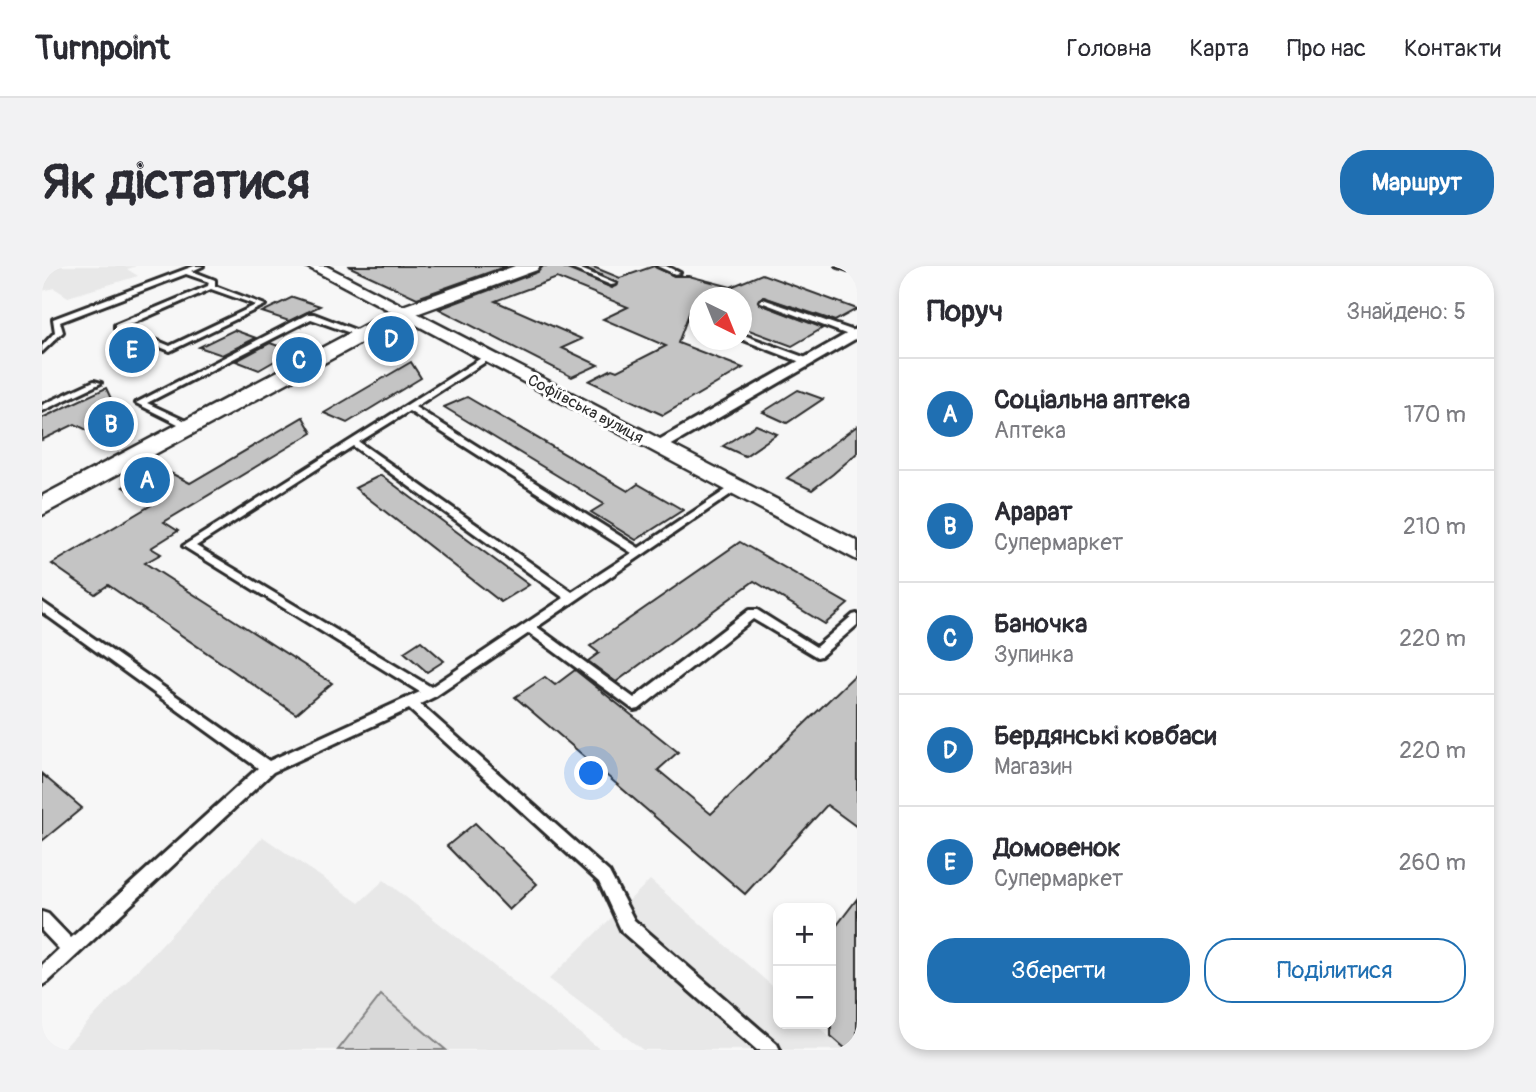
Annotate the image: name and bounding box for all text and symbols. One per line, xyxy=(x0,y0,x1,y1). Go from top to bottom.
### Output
text: Turnpoint xyxy=(35,28,170,69)
text: Головна xyxy=(1067,34,1151,63)
text: Карта xyxy=(1189,34,1249,63)
text: Про нас xyxy=(1287,34,1366,63)
text: Контакти xyxy=(1404,34,1501,63)
button: Маршрут xyxy=(1340,150,1494,215)
text: Як дістатися xyxy=(42,152,310,213)
north arrow xyxy=(689,287,752,350)
text: Поруч xyxy=(927,293,1003,330)
text: Знайдено: 5 xyxy=(1346,297,1466,326)
pin: D xyxy=(368,313,414,365)
pin: E xyxy=(109,324,155,376)
pin: C xyxy=(276,334,322,386)
street label: Софіївська вулиця xyxy=(524,370,647,448)
text: Соціальна аптека xyxy=(994,384,1190,416)
pin: B xyxy=(88,398,134,450)
text: A xyxy=(943,400,957,429)
text: 170 m xyxy=(1404,400,1466,429)
text: Аптека xyxy=(994,416,1066,445)
pin: A xyxy=(124,454,170,506)
text: Арарат xyxy=(994,496,1073,528)
text: B xyxy=(943,512,957,541)
text: 210 m xyxy=(1403,512,1466,541)
text: Супермаркет xyxy=(994,528,1123,557)
text: Баночка xyxy=(994,608,1087,640)
text: C xyxy=(943,624,957,653)
text: 220 m xyxy=(1399,624,1466,653)
text: Зупинка xyxy=(994,640,1074,669)
text: Бердянські ковбаси xyxy=(994,720,1216,752)
text: D xyxy=(943,736,957,765)
text: 220 m xyxy=(1399,736,1466,765)
text: Магазин xyxy=(994,752,1073,781)
your location xyxy=(574,756,608,790)
text: Домовенок xyxy=(994,832,1121,864)
text: E xyxy=(944,848,956,877)
text: 260 m xyxy=(1399,848,1466,877)
text: Супермаркет xyxy=(994,864,1123,893)
map controls xyxy=(773,903,836,1029)
button: + xyxy=(773,903,836,966)
button: Зберегти xyxy=(927,938,1190,1003)
button: Поділитися xyxy=(1204,938,1466,1003)
button: − xyxy=(773,966,836,1029)

